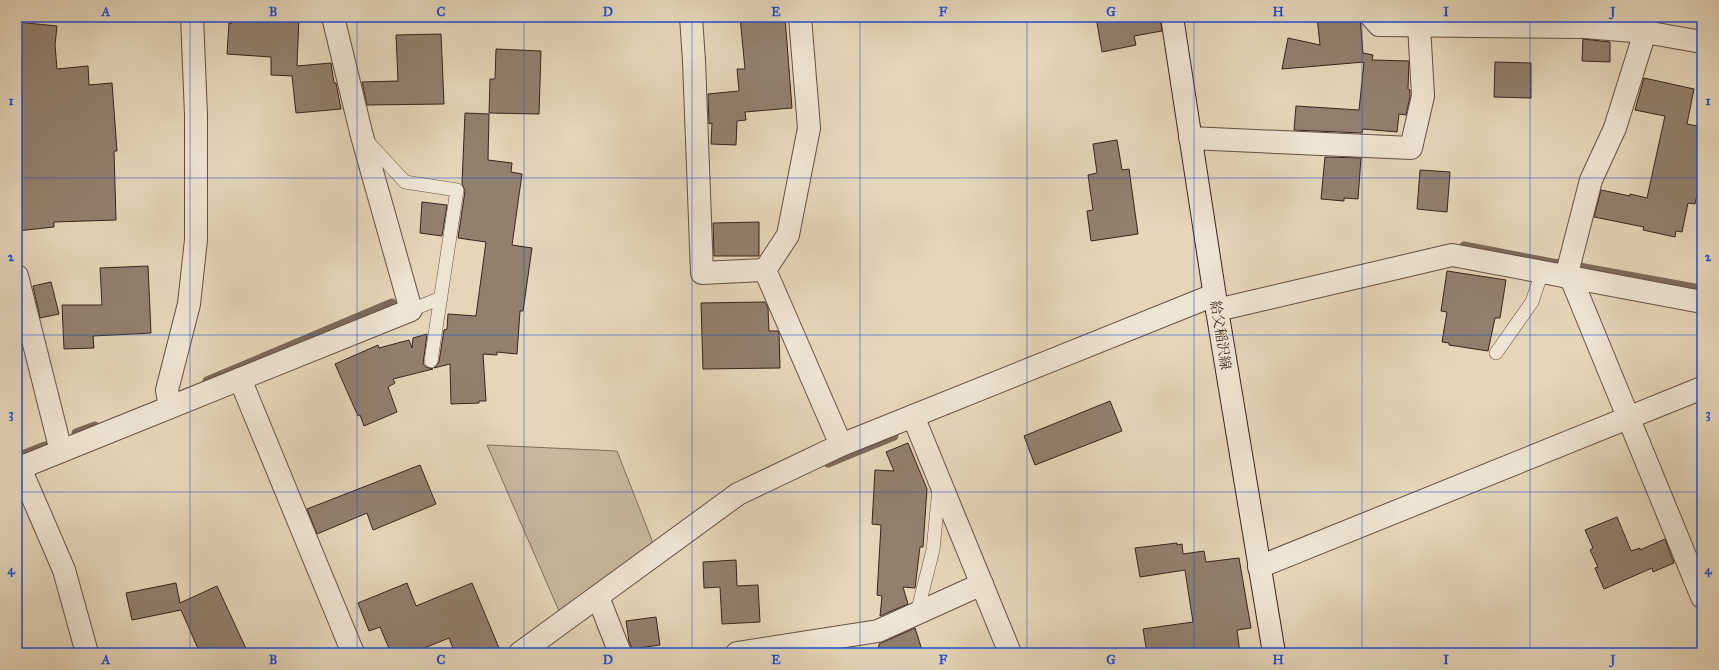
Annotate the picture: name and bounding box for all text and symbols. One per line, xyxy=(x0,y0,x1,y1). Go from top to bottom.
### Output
text: A xyxy=(101,4,111,20)
text: B xyxy=(269,4,278,20)
text: C xyxy=(437,4,446,20)
text: D xyxy=(603,4,613,20)
text: E xyxy=(771,4,781,20)
text: F xyxy=(939,4,948,20)
text: G xyxy=(1106,4,1116,20)
text: H xyxy=(1272,4,1284,20)
text: I xyxy=(1443,4,1449,20)
text: J xyxy=(1608,4,1616,20)
text: 1 xyxy=(8,93,14,109)
text: 1 xyxy=(1705,93,1711,109)
text: 2 xyxy=(8,249,15,265)
text: 2 xyxy=(1705,249,1712,265)
street label: 給父稲沢線 xyxy=(1207,299,1234,371)
text: 3 xyxy=(8,406,14,422)
text: 3 xyxy=(1705,406,1711,422)
text: 4 xyxy=(7,562,15,578)
text: 4 xyxy=(1704,562,1712,578)
text: A xyxy=(101,652,111,668)
text: B xyxy=(269,652,278,668)
text: C xyxy=(437,652,446,668)
text: D xyxy=(603,652,613,668)
text: E xyxy=(771,652,781,668)
text: F xyxy=(939,652,948,668)
text: G xyxy=(1106,652,1116,668)
text: H xyxy=(1272,652,1284,668)
text: I xyxy=(1443,652,1449,668)
text: J xyxy=(1608,652,1616,668)

